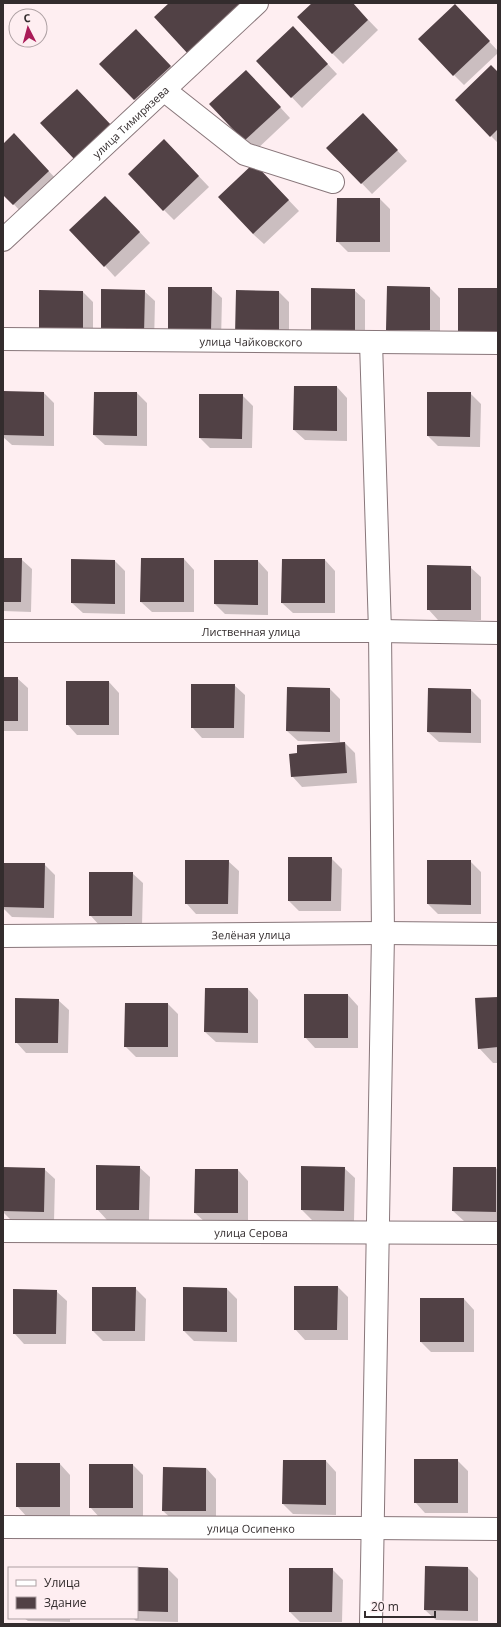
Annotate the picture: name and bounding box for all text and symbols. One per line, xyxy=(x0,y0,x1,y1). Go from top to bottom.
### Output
north arrow xyxy=(8,8,48,48)
text: С xyxy=(23,10,31,25)
street label: улица Тимирязева xyxy=(89,82,172,161)
street label: улица Чайковского xyxy=(199,333,303,349)
street label: Лиственная улица xyxy=(202,624,300,639)
street label: Зелёная улица xyxy=(211,926,291,942)
street label: улица Серова xyxy=(214,1224,288,1240)
street label: улица Осипенко xyxy=(207,1520,295,1535)
legend xyxy=(8,1567,138,1619)
text: Улица xyxy=(44,1574,80,1591)
scale bar xyxy=(365,1593,435,1619)
text: Здание xyxy=(44,1594,87,1611)
text: 20 m xyxy=(371,1598,399,1615)

